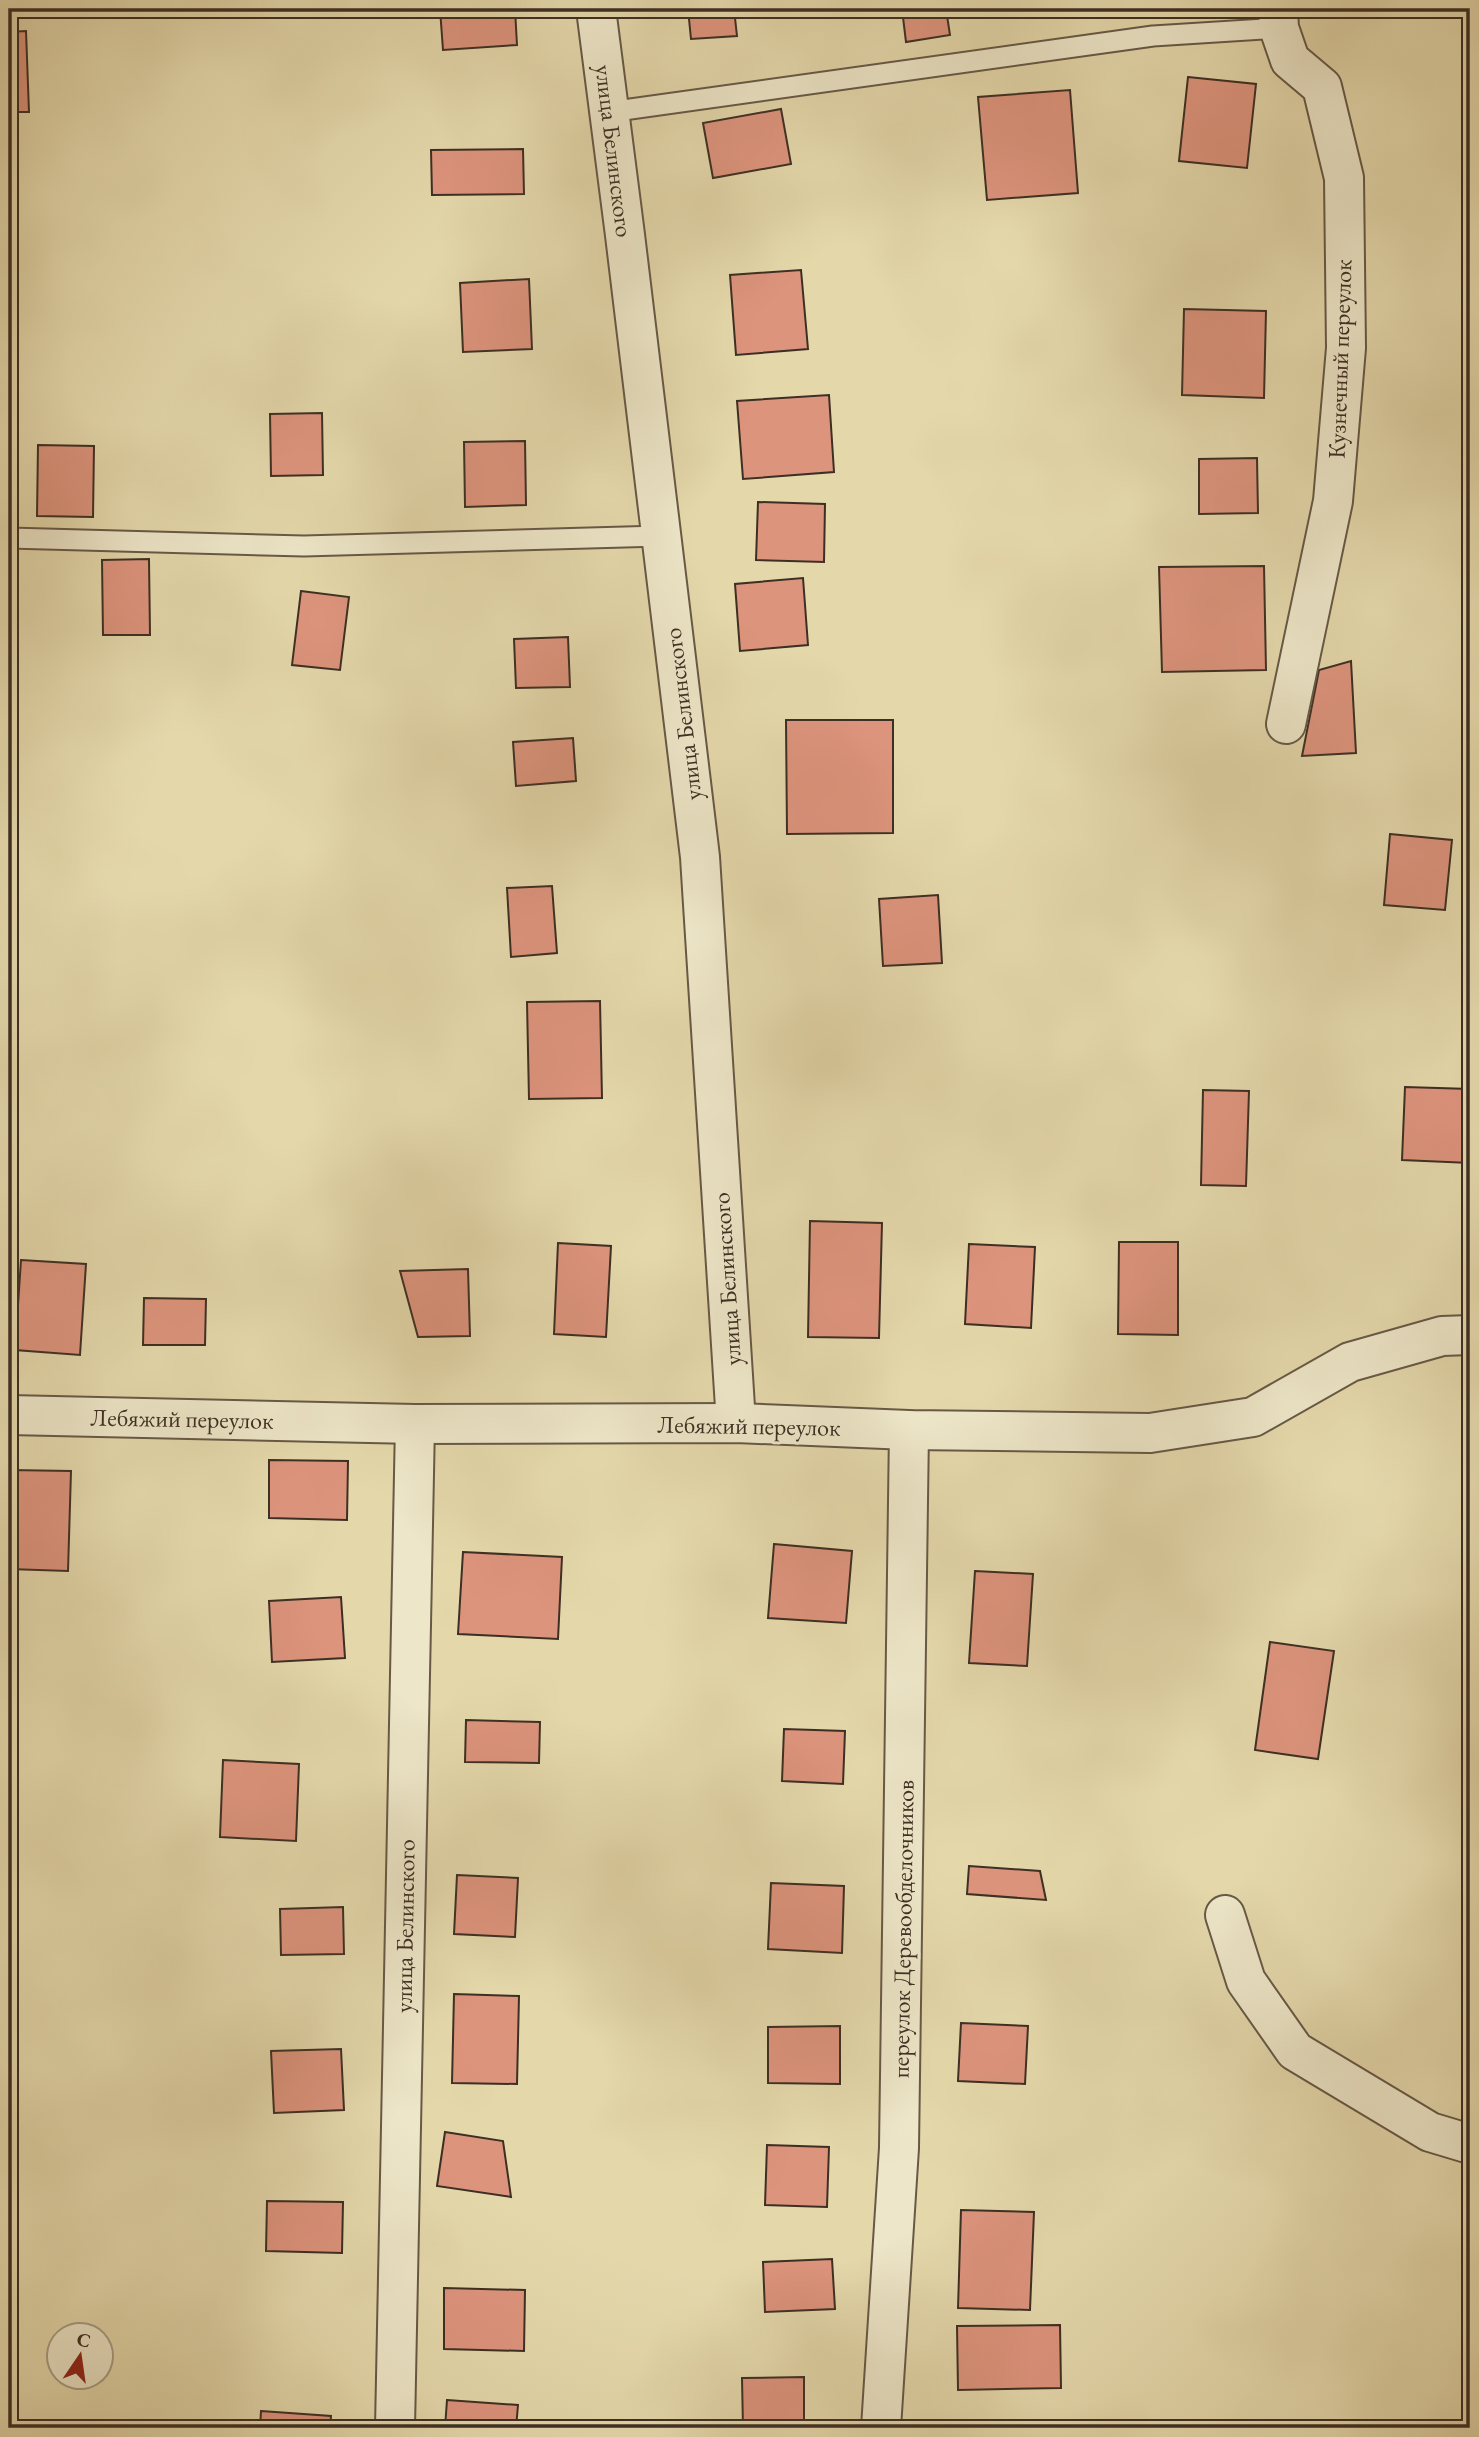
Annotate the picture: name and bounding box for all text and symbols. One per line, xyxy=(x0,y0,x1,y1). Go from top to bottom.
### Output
street label: улица Белинского xyxy=(589,63,640,239)
street label: Кузнечный переулок xyxy=(1321,258,1358,459)
street label: улица Белинского xyxy=(657,626,708,802)
street label: улица Белинского xyxy=(705,1191,748,1367)
street label: Лебяжий переулок xyxy=(90,1401,274,1436)
street label: Лебяжий переулок xyxy=(657,1408,841,1443)
street label: переулок Деревообделочников xyxy=(884,1780,921,2078)
street label: улица Белинского xyxy=(387,1839,422,2013)
north arrow xyxy=(46,2322,116,2392)
text: С xyxy=(74,2326,93,2354)

